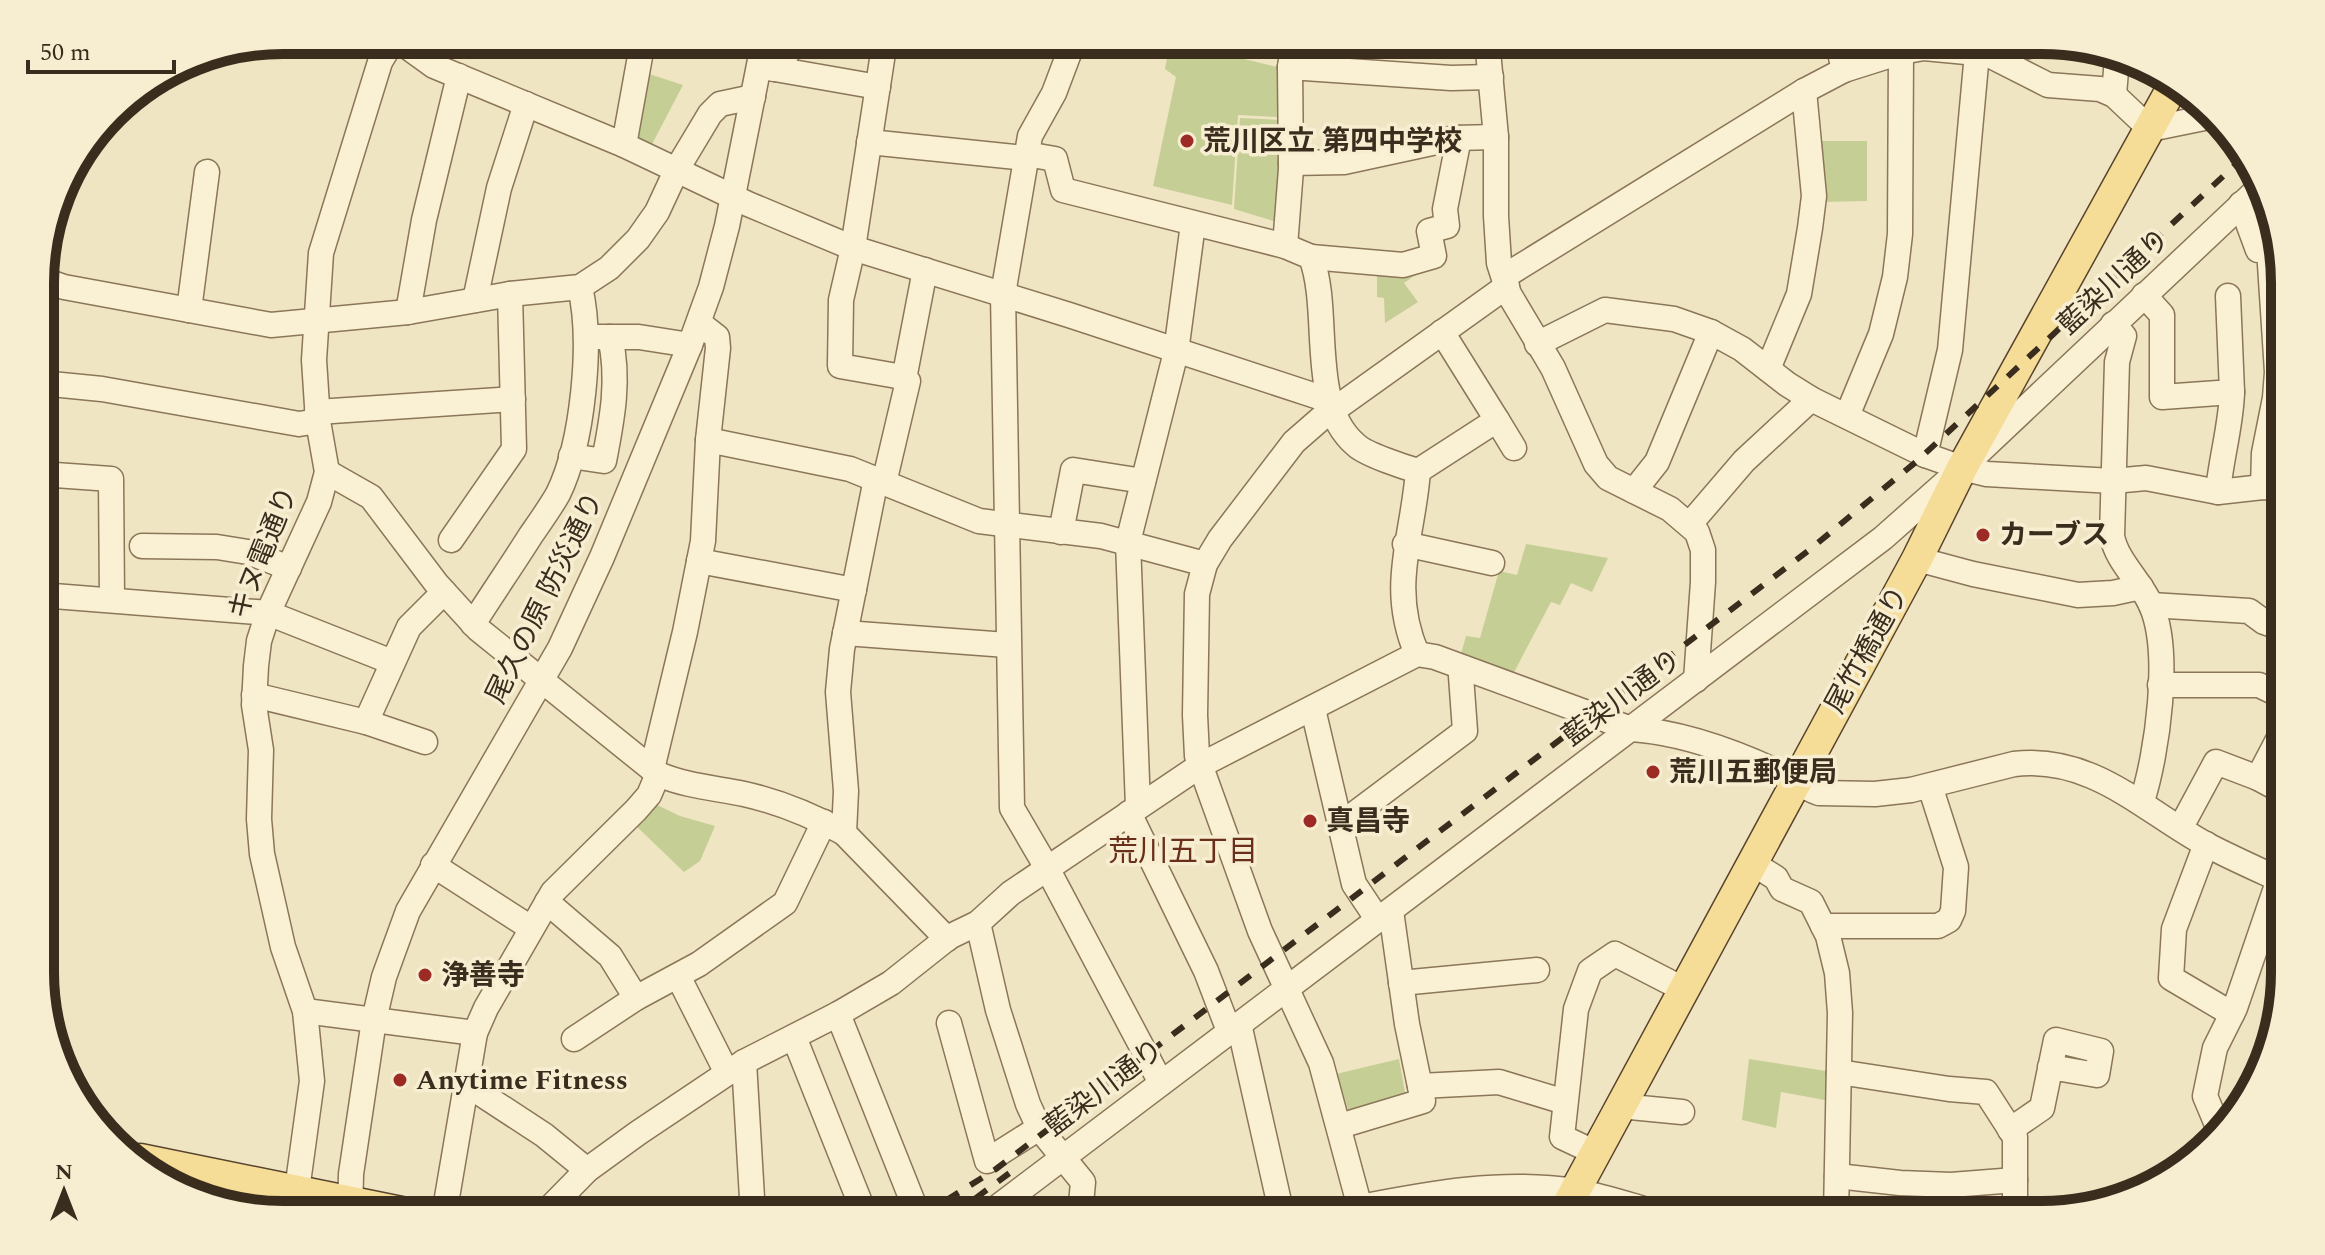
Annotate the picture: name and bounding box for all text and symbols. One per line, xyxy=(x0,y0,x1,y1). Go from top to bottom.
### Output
scale bar xyxy=(28,24,174,74)
text: 50 m xyxy=(40,35,91,71)
place label: 荒川区立 第四中学校 xyxy=(1203,120,1462,163)
marker: 荒川区立 第四中学校 xyxy=(1178,132,1196,150)
street label: 藍染川通り xyxy=(2048,219,2180,345)
street label: キヌ電通り xyxy=(217,480,309,626)
street label: 尾久の原 防災通り xyxy=(475,485,615,711)
place label: カーブス xyxy=(1999,514,2109,557)
marker: カーブス xyxy=(1974,526,1992,544)
street label: 尾竹橋通り xyxy=(1814,578,1920,722)
street label: 藍染川通り xyxy=(1553,639,1691,757)
place label: 荒川五郵便局 xyxy=(1669,751,1837,794)
marker: 荒川五郵便局 xyxy=(1644,763,1662,781)
place label: 真昌寺 xyxy=(1326,800,1410,843)
marker: 真昌寺 xyxy=(1301,812,1319,830)
district label: 荒川五丁目 xyxy=(1108,829,1258,875)
place label: 浄善寺 xyxy=(441,954,525,997)
marker: 浄善寺 xyxy=(416,966,434,984)
street label: 藍染川通り xyxy=(1035,1029,1173,1147)
place label: Anytime Fitness xyxy=(416,1059,628,1102)
marker: Anytime Fitness xyxy=(391,1071,409,1089)
north arrow xyxy=(24,1151,104,1231)
text: N xyxy=(55,1156,73,1189)

